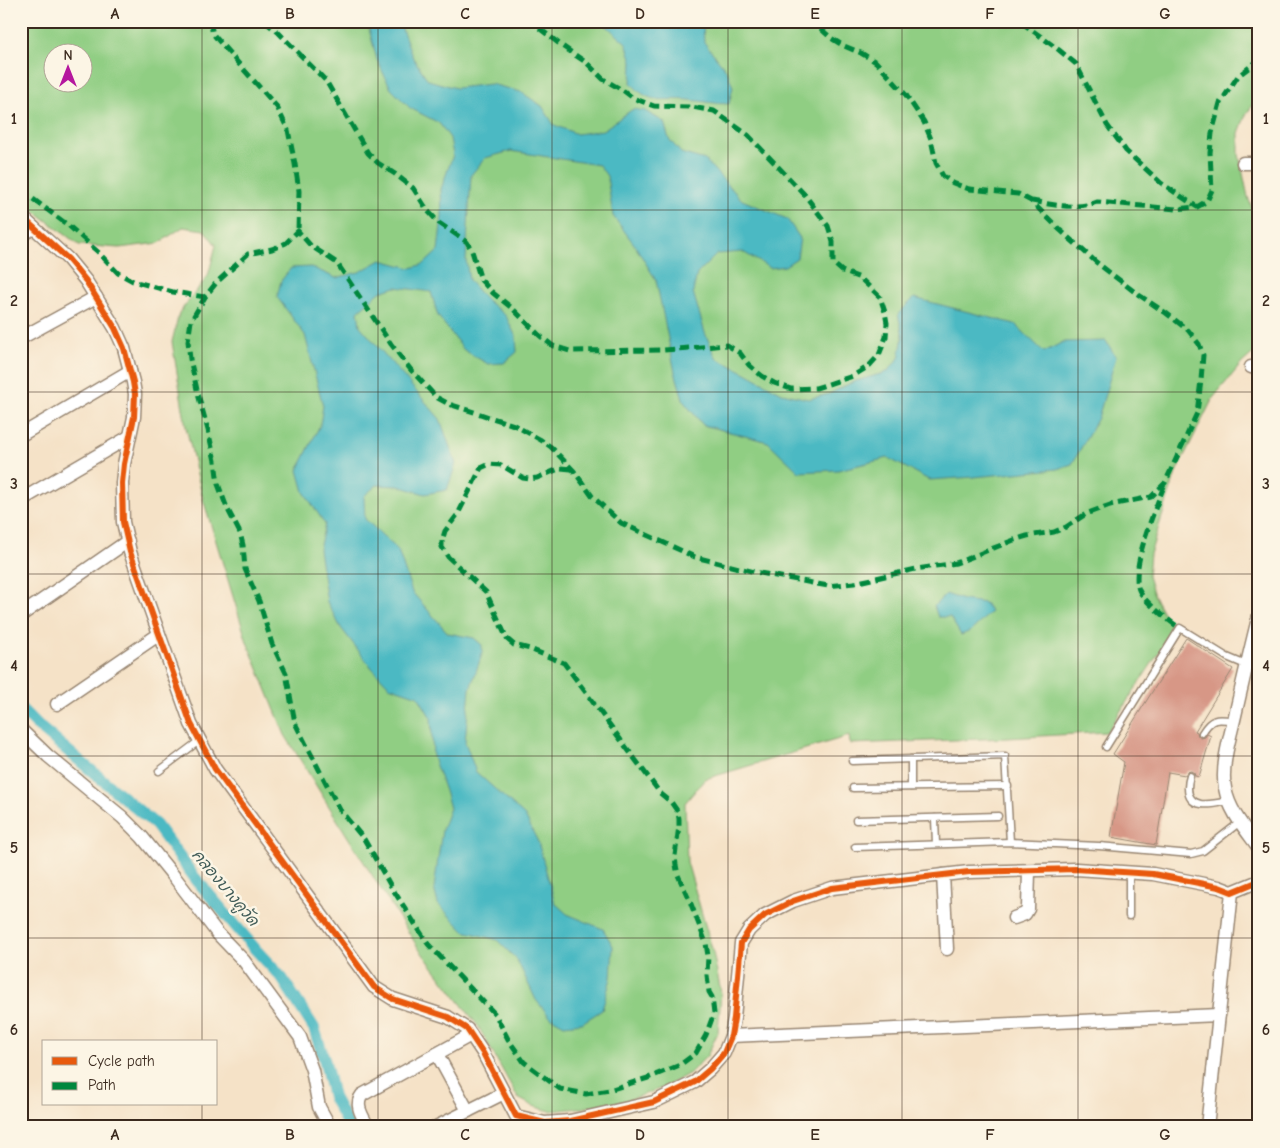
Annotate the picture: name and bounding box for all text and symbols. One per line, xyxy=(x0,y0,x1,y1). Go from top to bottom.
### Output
text: A xyxy=(111,5,120,23)
text: B xyxy=(285,5,295,23)
text: C xyxy=(460,5,470,23)
text: D xyxy=(635,5,645,23)
text: E xyxy=(810,5,820,23)
text: F xyxy=(985,5,995,23)
text: G xyxy=(1159,5,1171,23)
north arrow xyxy=(42,42,92,92)
text: N xyxy=(63,47,73,64)
text: 1 xyxy=(11,110,17,128)
text: 1 xyxy=(1263,110,1269,128)
text: 2 xyxy=(10,292,18,310)
text: 2 xyxy=(1262,292,1270,310)
text: 3 xyxy=(10,475,18,493)
text: 3 xyxy=(1262,475,1270,493)
text: 4 xyxy=(10,657,18,675)
text: 4 xyxy=(1262,657,1270,675)
text: 5 xyxy=(10,839,18,857)
text: 5 xyxy=(1262,839,1270,857)
water label: คลองบางคูวัด xyxy=(186,845,264,932)
text: 6 xyxy=(10,1021,18,1039)
text: 6 xyxy=(1262,1021,1270,1039)
legend xyxy=(42,1040,218,1106)
text: Cycle path xyxy=(88,1052,155,1070)
text: Path xyxy=(88,1076,116,1094)
text: A xyxy=(111,1126,120,1144)
text: B xyxy=(285,1126,295,1144)
text: C xyxy=(460,1126,470,1144)
text: D xyxy=(635,1126,645,1144)
text: E xyxy=(810,1126,820,1144)
text: F xyxy=(985,1126,995,1144)
text: G xyxy=(1159,1126,1171,1144)

